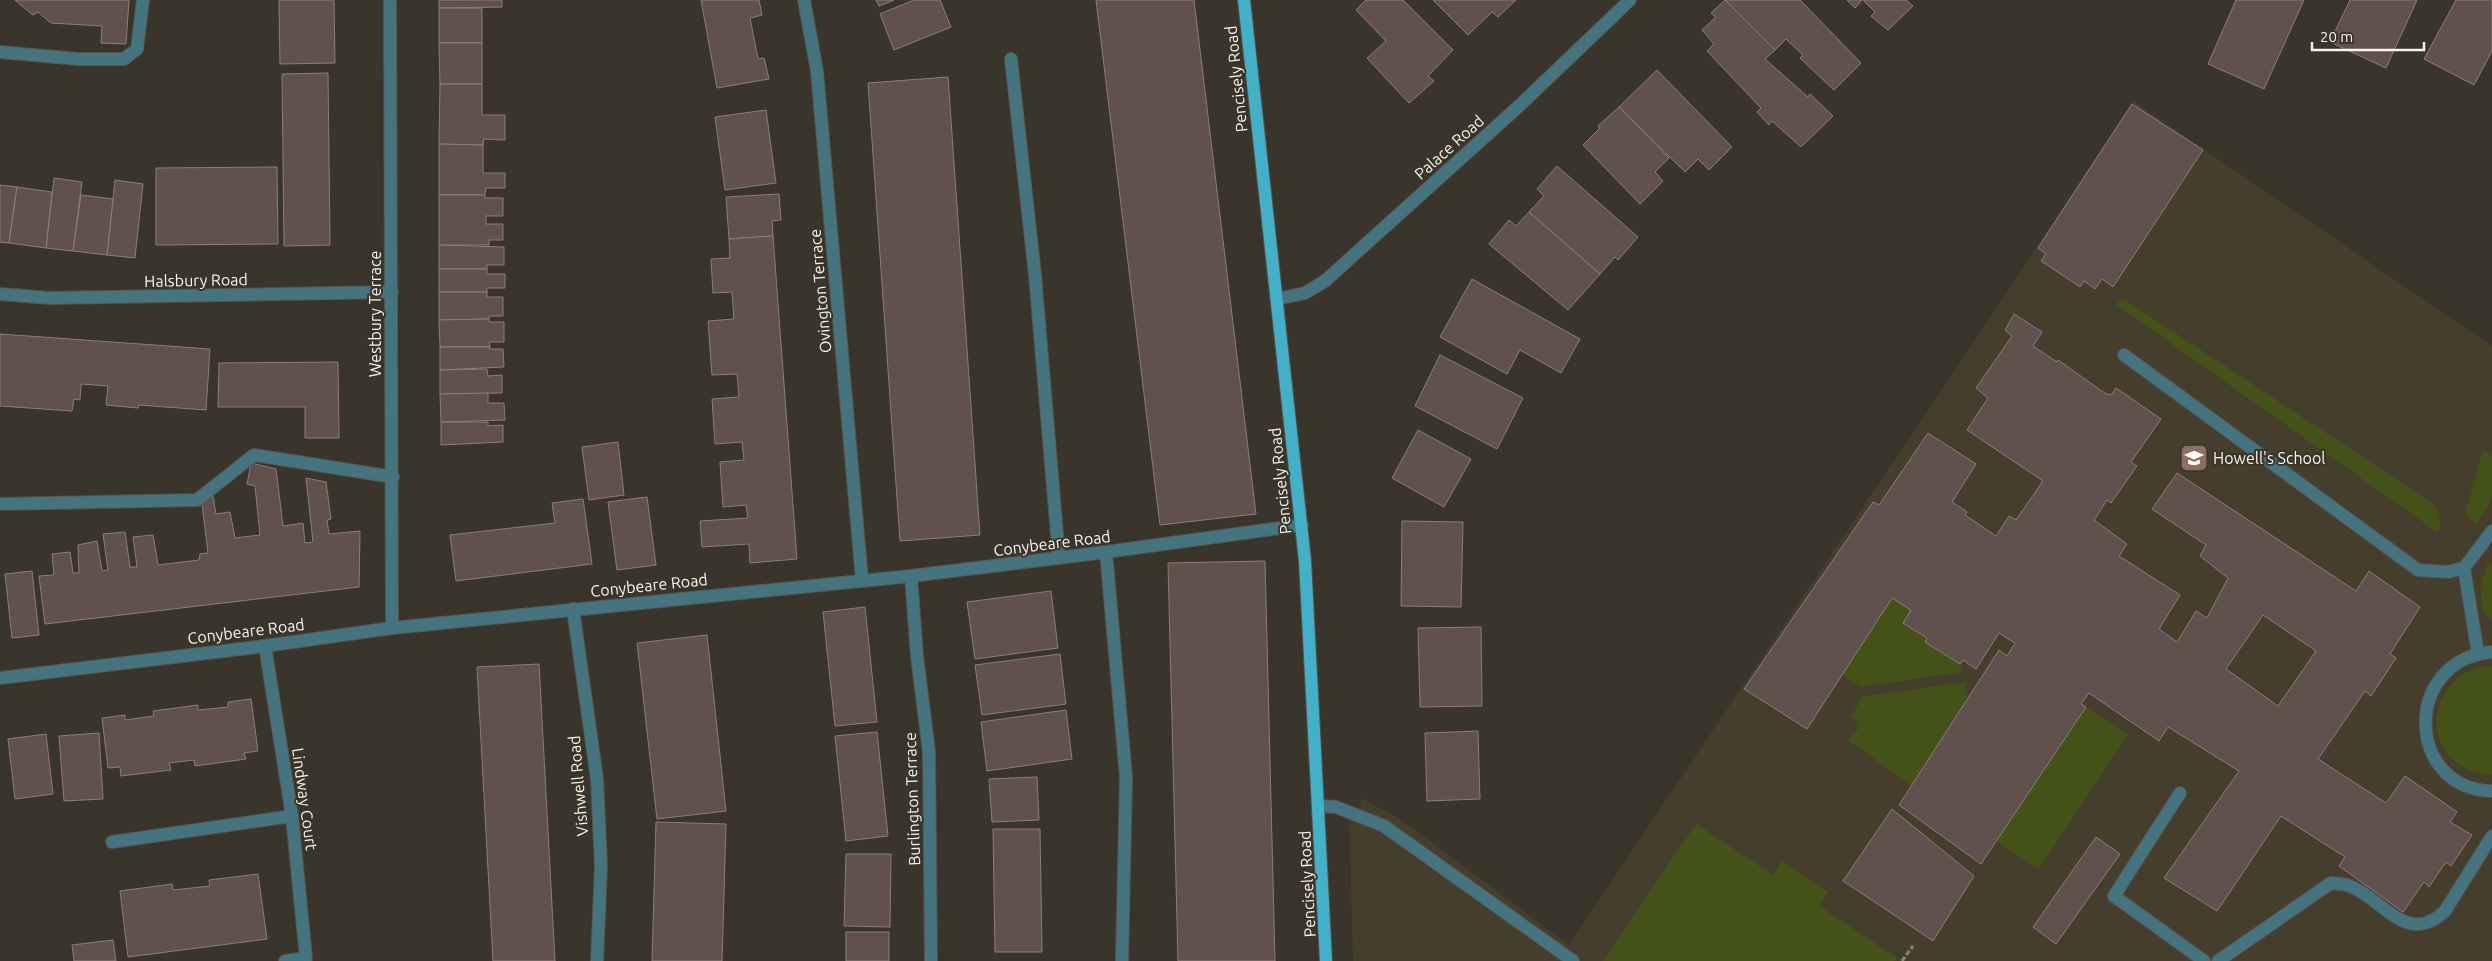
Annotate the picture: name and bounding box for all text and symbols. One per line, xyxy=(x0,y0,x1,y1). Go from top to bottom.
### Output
scale bar xyxy=(2312,20,2424,52)
street label: Pencisely Road xyxy=(1221,25,1251,133)
text: 20 m xyxy=(2320,28,2353,45)
street label: Palace Road xyxy=(1411,111,1487,183)
street label: Ovington Terrace xyxy=(806,228,834,354)
street label: Westbury Terrace xyxy=(366,251,384,377)
street label: Halsbury Road xyxy=(144,270,248,290)
street label: Pencisely Road xyxy=(1265,427,1295,535)
school or university icon: Howell's School xyxy=(2179,443,2209,473)
place label: Howell's School xyxy=(2213,449,2325,467)
street label: Conybeare Road xyxy=(992,527,1112,559)
street label: Conybeare Road xyxy=(590,570,708,600)
street label: Conybeare Road xyxy=(186,615,306,647)
street label: Burlington Terrace xyxy=(901,732,923,866)
street label: Vishwell Road xyxy=(565,735,591,837)
street label: Lindway Court xyxy=(289,747,321,852)
street label: Pencisely Road xyxy=(1295,830,1319,938)

